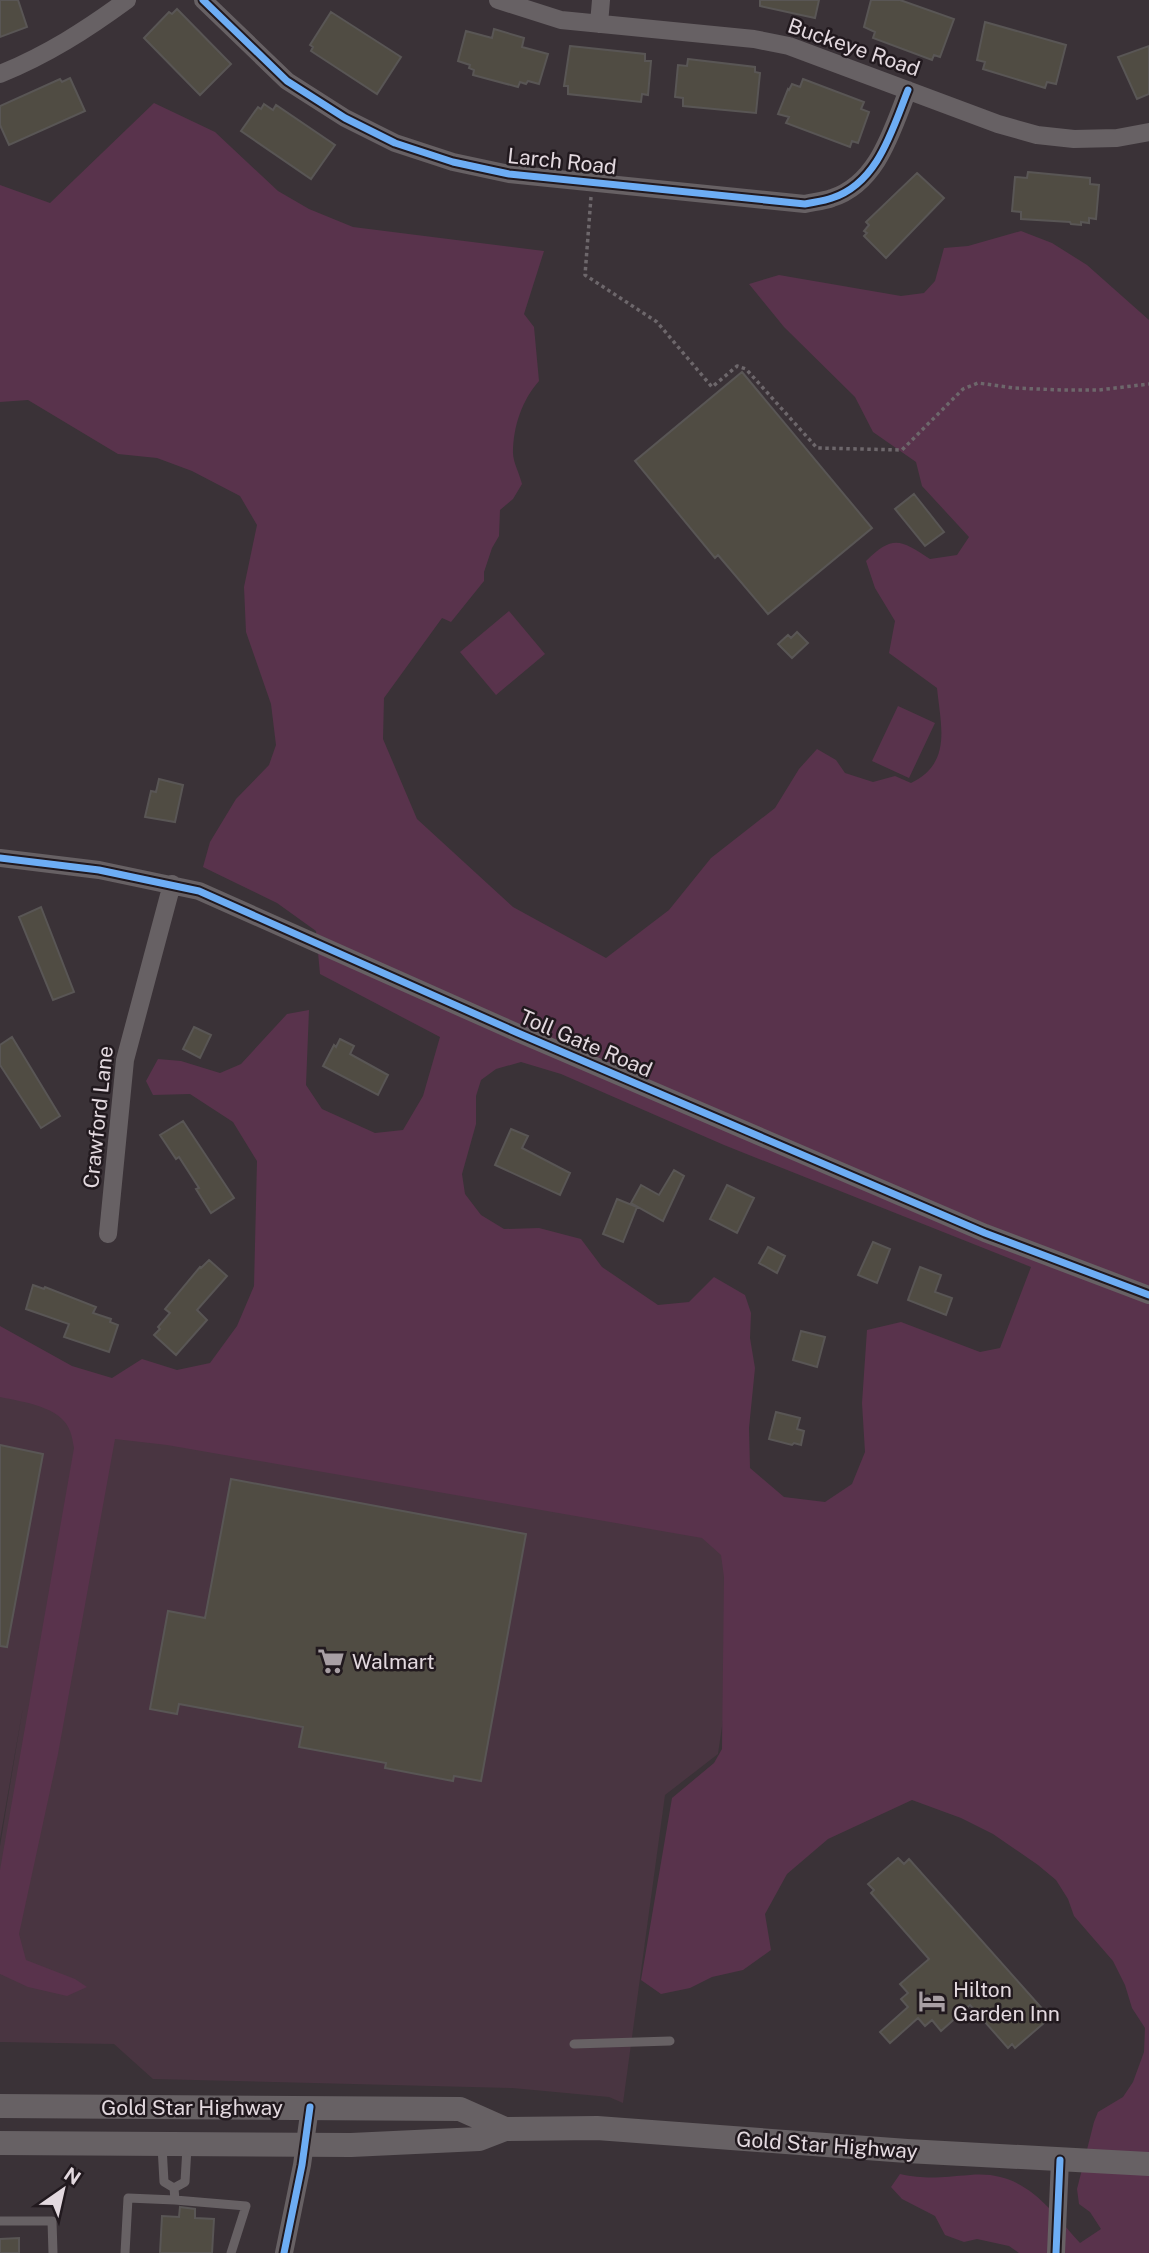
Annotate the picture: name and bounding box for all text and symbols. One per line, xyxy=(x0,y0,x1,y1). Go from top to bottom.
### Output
street label: Buckeye Road xyxy=(785,13,923,81)
street label: Larch Road xyxy=(506,143,618,179)
street label: Toll Gate Road xyxy=(516,1004,656,1082)
street label: Crawford Lane xyxy=(78,1044,118,1190)
supermarket icon: Walmart xyxy=(316,1646,346,1676)
place label: Walmart xyxy=(352,1649,435,1674)
place label: Hilton Garden Inn xyxy=(953,1977,1060,2026)
hotel icon: Hilton Garden Inn xyxy=(917,1986,947,2016)
street label: Gold Star Highway xyxy=(101,2095,283,2120)
street label: Gold Star Highway xyxy=(735,2126,919,2164)
north arrow xyxy=(28,2155,98,2225)
text: N xyxy=(60,2163,85,2189)

